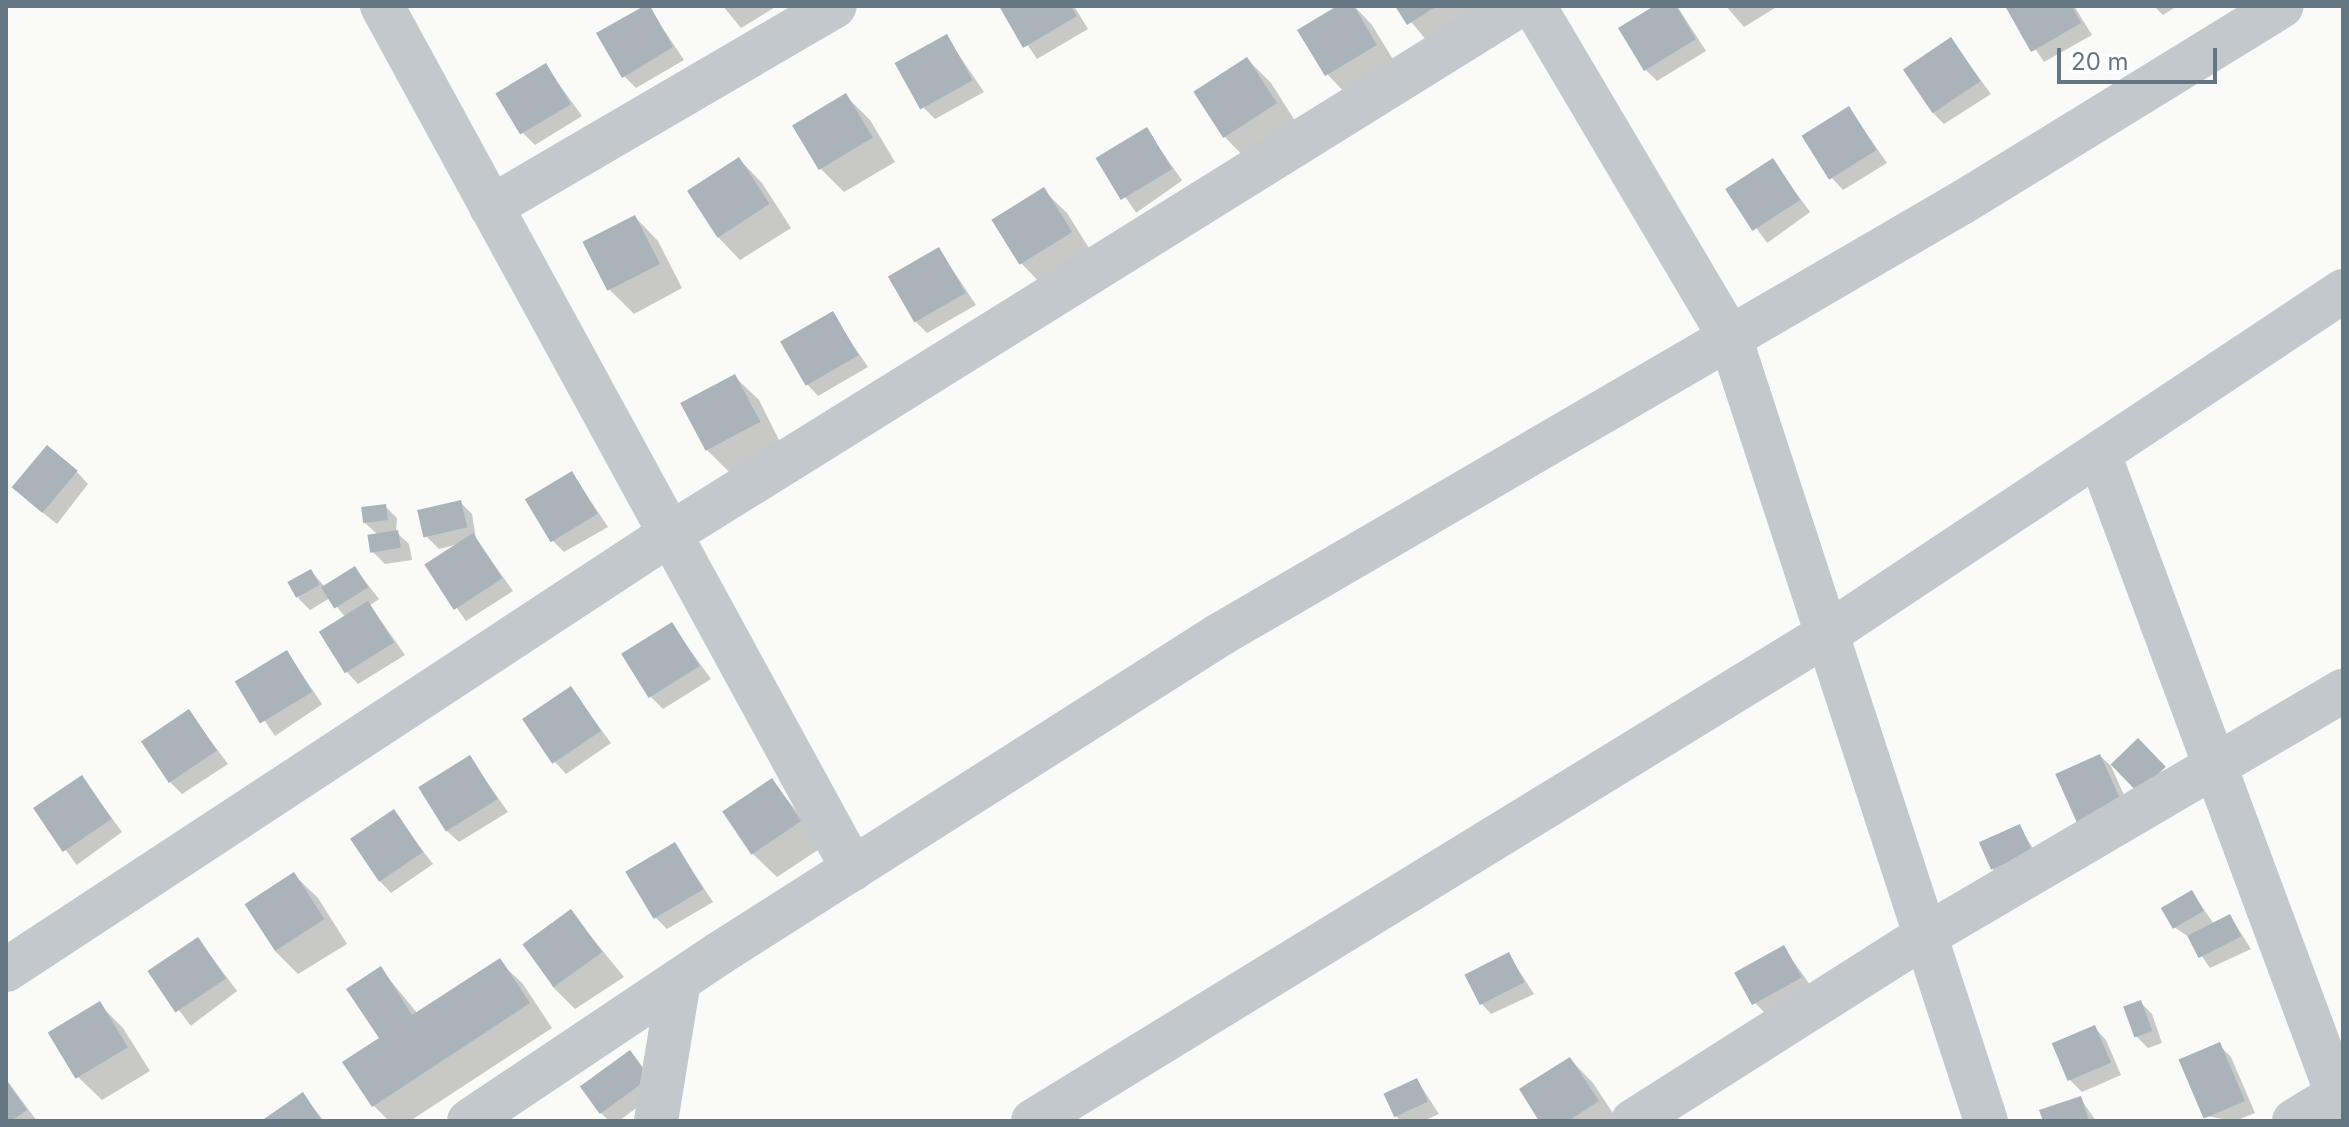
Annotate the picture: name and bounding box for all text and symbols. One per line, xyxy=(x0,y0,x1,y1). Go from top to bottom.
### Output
scale bar xyxy=(2061,32,2221,82)
text: 20 m xyxy=(2071,47,2129,76)

